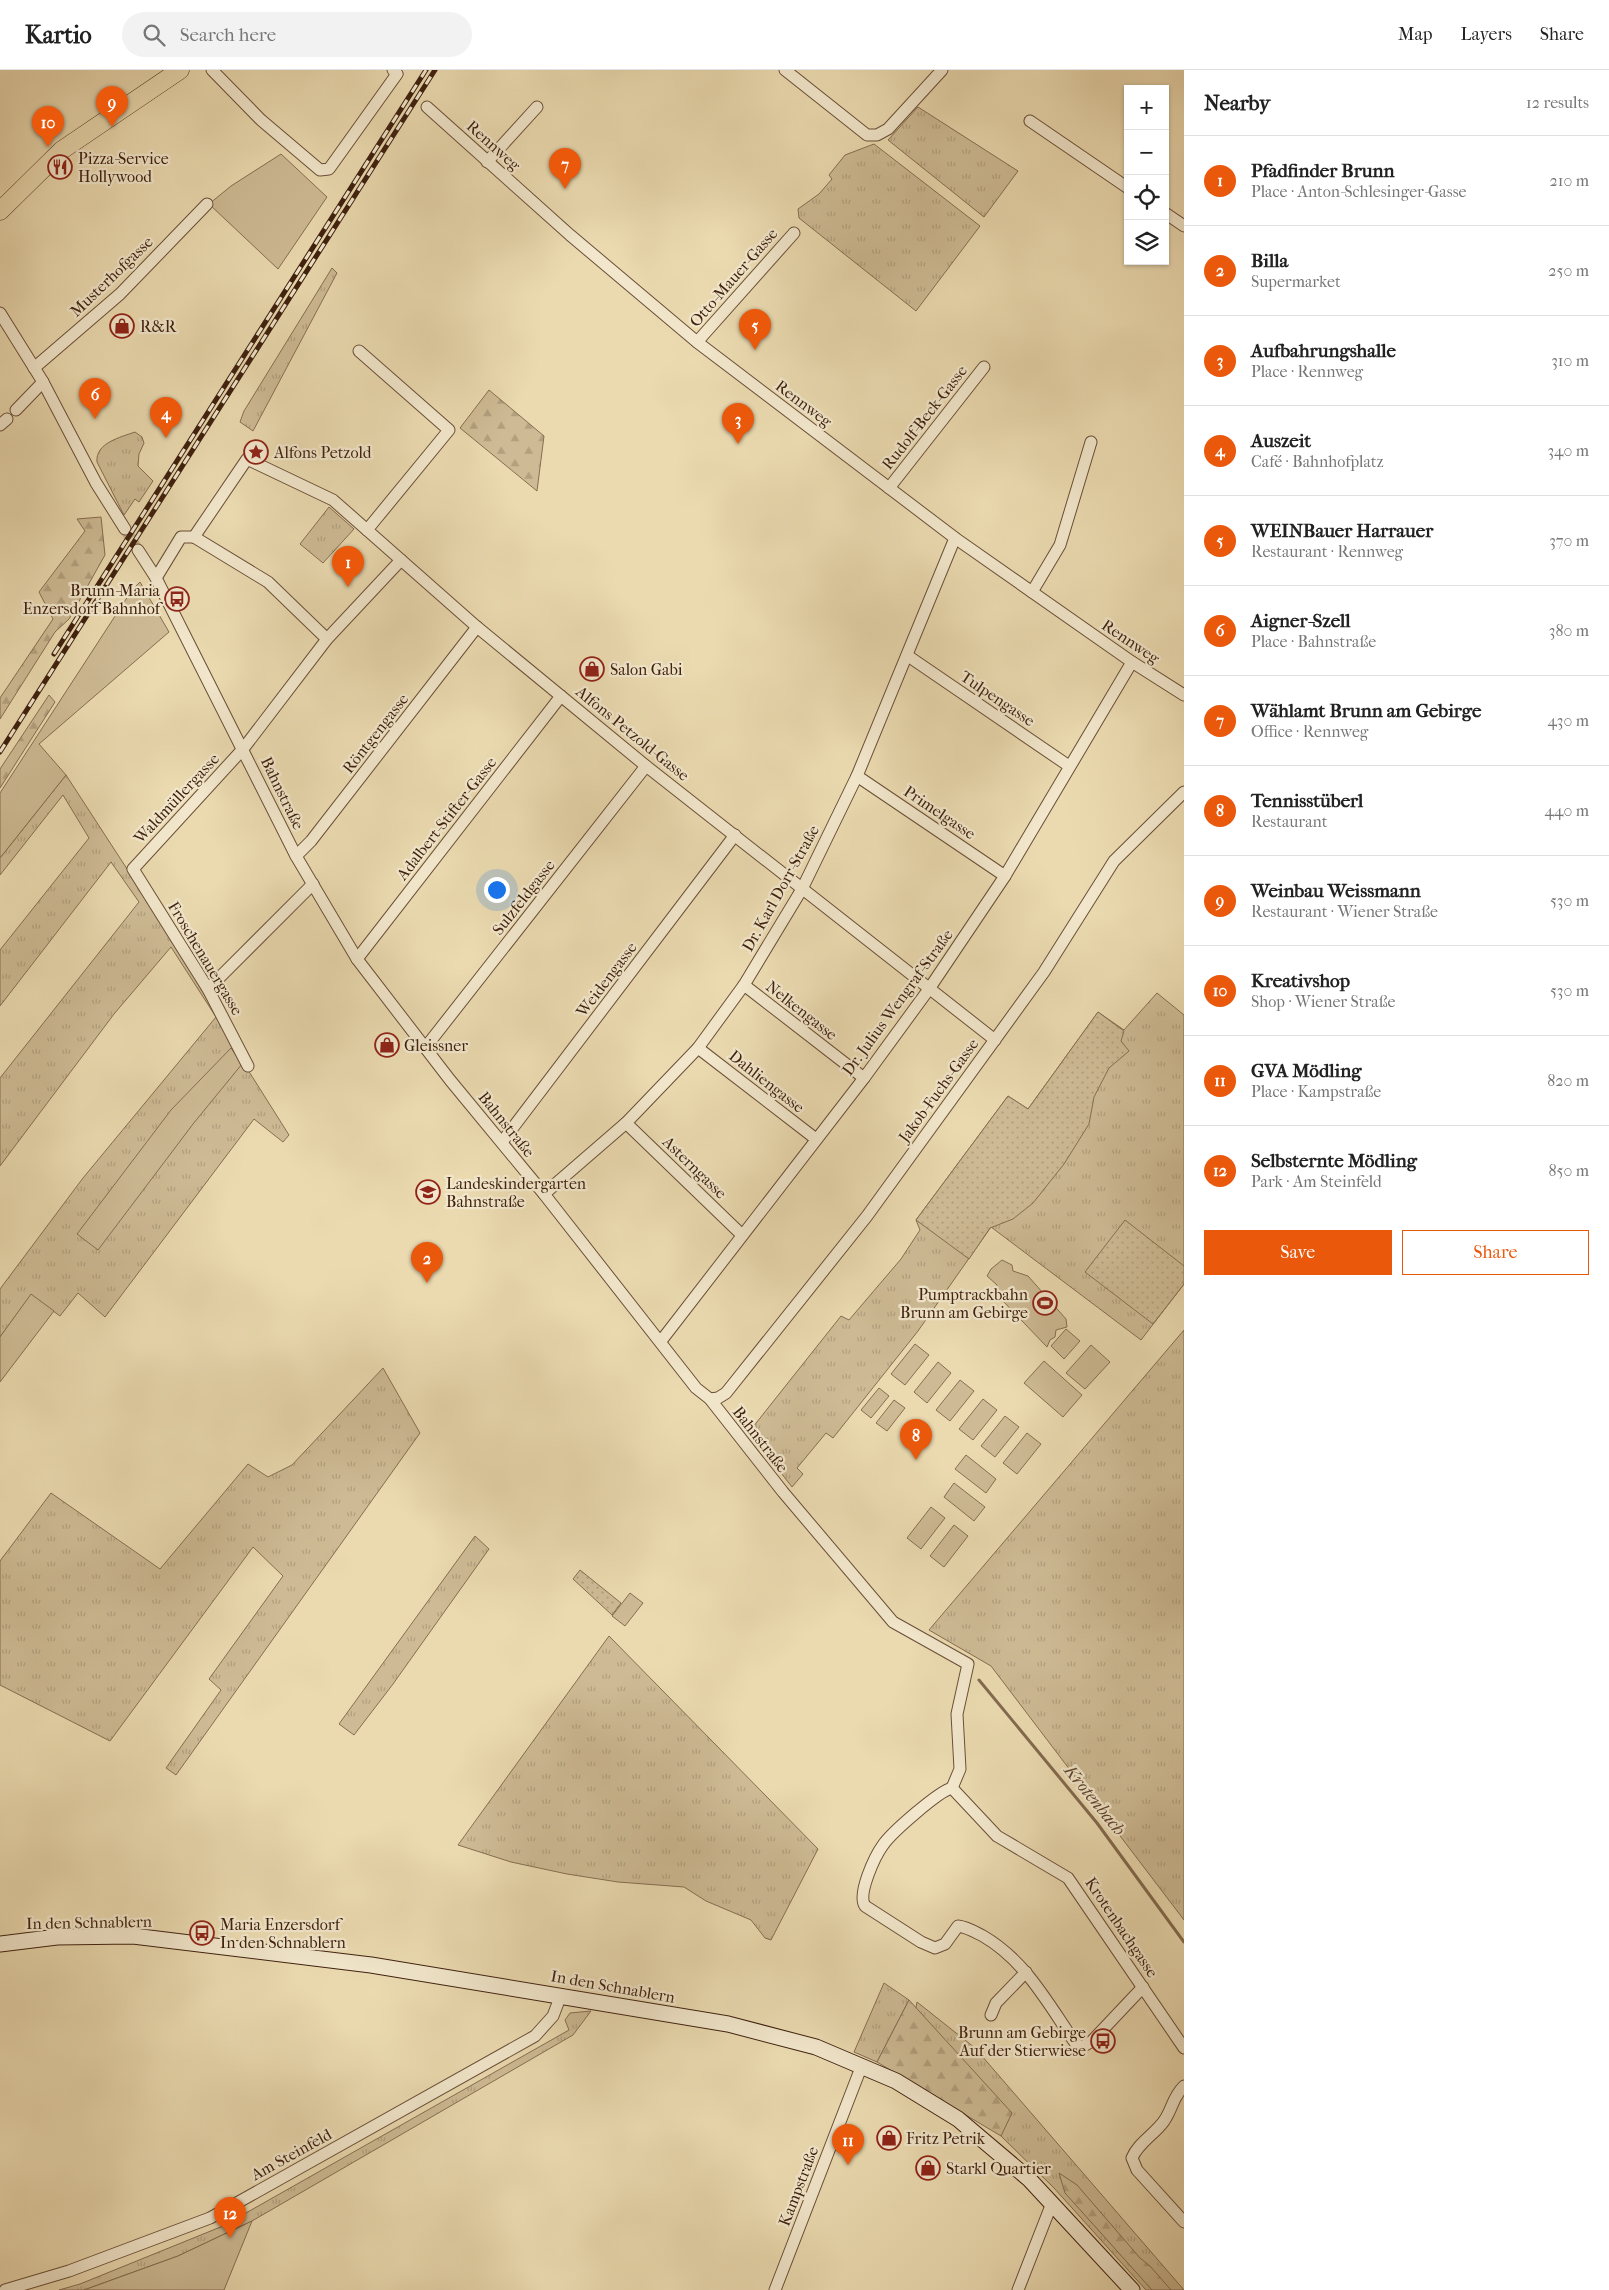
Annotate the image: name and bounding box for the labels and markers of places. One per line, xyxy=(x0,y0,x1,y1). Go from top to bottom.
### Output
pin: 9 xyxy=(96,86,128,127)
pin: 10 xyxy=(32,106,64,147)
pin: 7 xyxy=(549,148,581,189)
place label: Pizza-Service Hollywood xyxy=(78,149,169,186)
restaurant icon: Pizza-Service Hollywood xyxy=(47,154,73,180)
pin: 5 xyxy=(739,309,771,350)
shop icon: R&R xyxy=(109,313,135,339)
place label: R&R xyxy=(140,317,178,336)
pin: 6 xyxy=(79,378,111,419)
pin: 4 xyxy=(150,397,182,438)
pin: 3 xyxy=(722,403,754,444)
place icon: Alfons Petzold xyxy=(243,439,269,465)
place label: Alfons Petzold xyxy=(273,443,372,462)
pin: 1 xyxy=(332,546,364,587)
place label: Brunn-Maria Enzersdorf Bahnhof xyxy=(23,581,164,618)
bus stop icon: Brunn-Maria Enzersdorf Bahnhof xyxy=(164,586,190,612)
shop icon: Salon Gabi xyxy=(579,656,605,682)
place label: Salon Gabi xyxy=(610,660,683,679)
shop icon: Gleissner xyxy=(374,1032,400,1058)
place label: Gleissner xyxy=(404,1036,468,1055)
place label: Landeskindergarten Bahnstraße xyxy=(446,1174,587,1211)
school or university icon: Landeskindergarten Bahnstraße xyxy=(415,1179,441,1205)
pin: 2 xyxy=(411,1242,443,1283)
place label: Pumptrackbahn Brunn am Gebirge xyxy=(900,1285,1029,1322)
sports icon: Pumptrackbahn Brunn am Gebirge xyxy=(1032,1290,1058,1316)
pin: 8 xyxy=(900,1419,932,1460)
place label: Maria Enzersdorf In den Schnablern xyxy=(220,1915,346,1952)
bus stop icon: Maria Enzersdorf In den Schnablern xyxy=(189,1920,215,1946)
place label: Brunn am Gebirge Auf der Stierwiese xyxy=(958,2023,1086,2060)
bus stop icon: Brunn am Gebirge Auf der Stierwiese xyxy=(1090,2028,1116,2054)
pin: 11 xyxy=(832,2124,864,2165)
shop icon: Fritz Petrik xyxy=(876,2125,902,2151)
place label: Fritz Petrik xyxy=(906,2129,986,2148)
shop icon: Starkl Quartier xyxy=(915,2155,941,2181)
place label: Starkl Quartier xyxy=(946,2159,1051,2178)
pin: 12 xyxy=(214,2197,246,2238)

